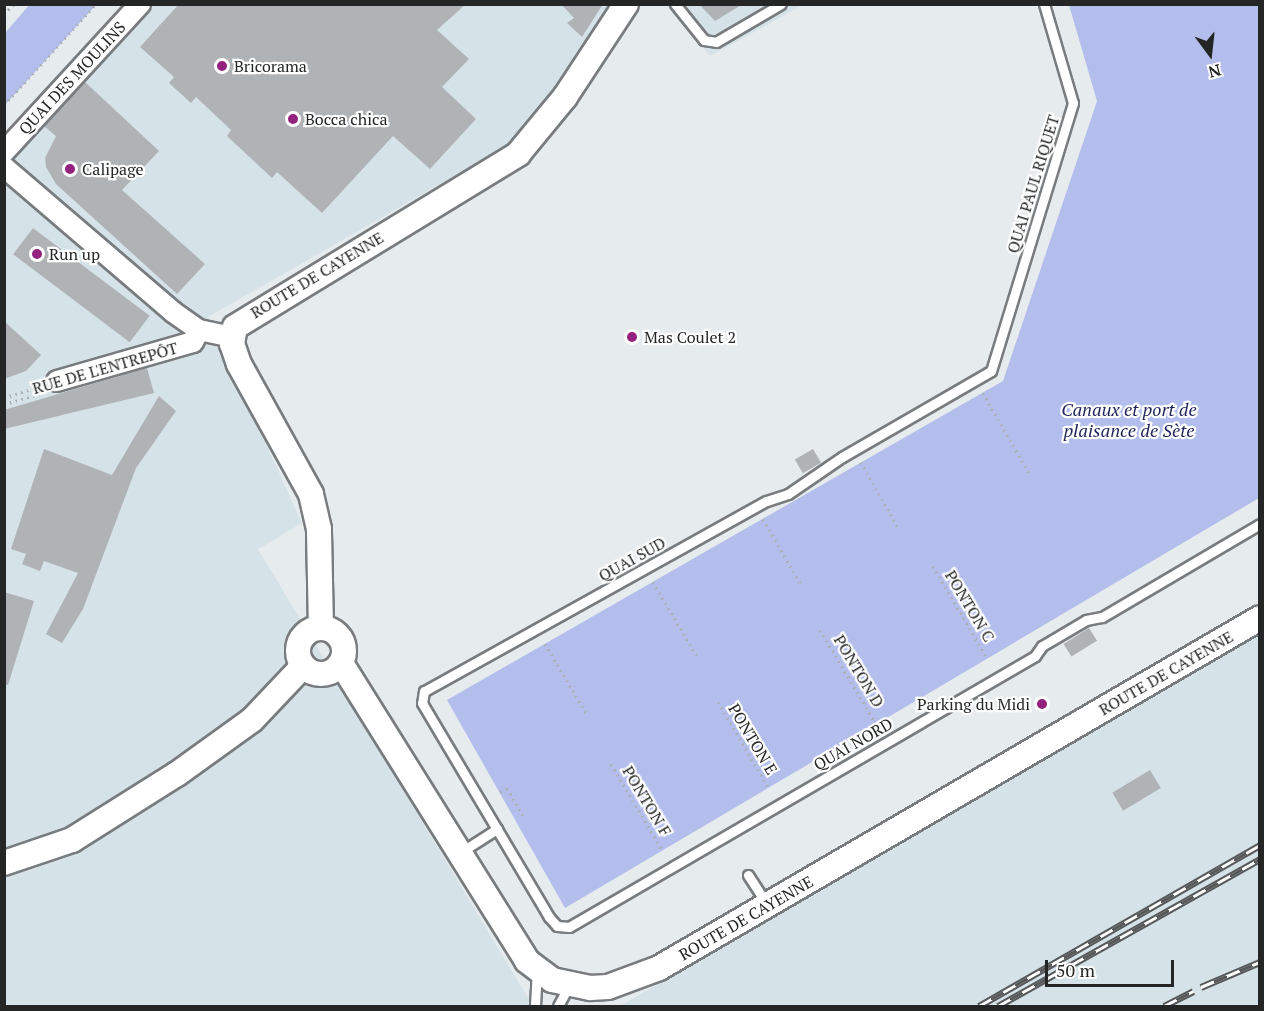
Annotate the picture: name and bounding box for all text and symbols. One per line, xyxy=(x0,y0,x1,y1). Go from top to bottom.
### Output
street label: QUAI DES MOULINS xyxy=(15,18,129,138)
north arrow xyxy=(1180,24,1240,84)
place label: Bricorama xyxy=(234,56,307,76)
marker: Bricorama xyxy=(215,59,229,73)
text: N xyxy=(1206,59,1223,84)
place label: Bocca chica xyxy=(305,109,387,129)
marker: Bocca chica xyxy=(286,112,300,126)
street label: QUAI PAUL RIQUET xyxy=(1003,113,1063,255)
place label: Calipage xyxy=(82,159,144,179)
marker: Calipage xyxy=(63,162,77,176)
street label: ROUTE DE CAYENNE xyxy=(247,228,387,322)
place label: Run up xyxy=(49,244,100,264)
marker: Run up xyxy=(30,247,44,261)
place label: Mas Coulet 2 xyxy=(644,327,736,347)
marker: Mas Coulet 2 xyxy=(625,330,639,344)
street label: RUE DE L'ENTREPÔT xyxy=(30,338,180,398)
water label: Canaux et port de plaisance de Sète xyxy=(1061,399,1197,442)
street label: QUAI SUD xyxy=(595,533,669,585)
street label: PONTON C xyxy=(941,567,999,645)
street label: ROUTE DE CAYENNE xyxy=(1096,627,1236,719)
street label: PONTON D xyxy=(830,631,888,711)
place label: Parking du Midi xyxy=(917,694,1030,714)
marker: Parking du Midi xyxy=(1035,697,1049,711)
street label: PONTON E xyxy=(724,700,782,778)
street label: QUAI NORD xyxy=(810,714,896,774)
street label: PONTON F xyxy=(619,762,675,840)
street label: ROUTE DE CAYENNE xyxy=(676,872,816,964)
scale bar xyxy=(1048,948,1177,986)
text: 50 m xyxy=(1056,958,1095,982)

